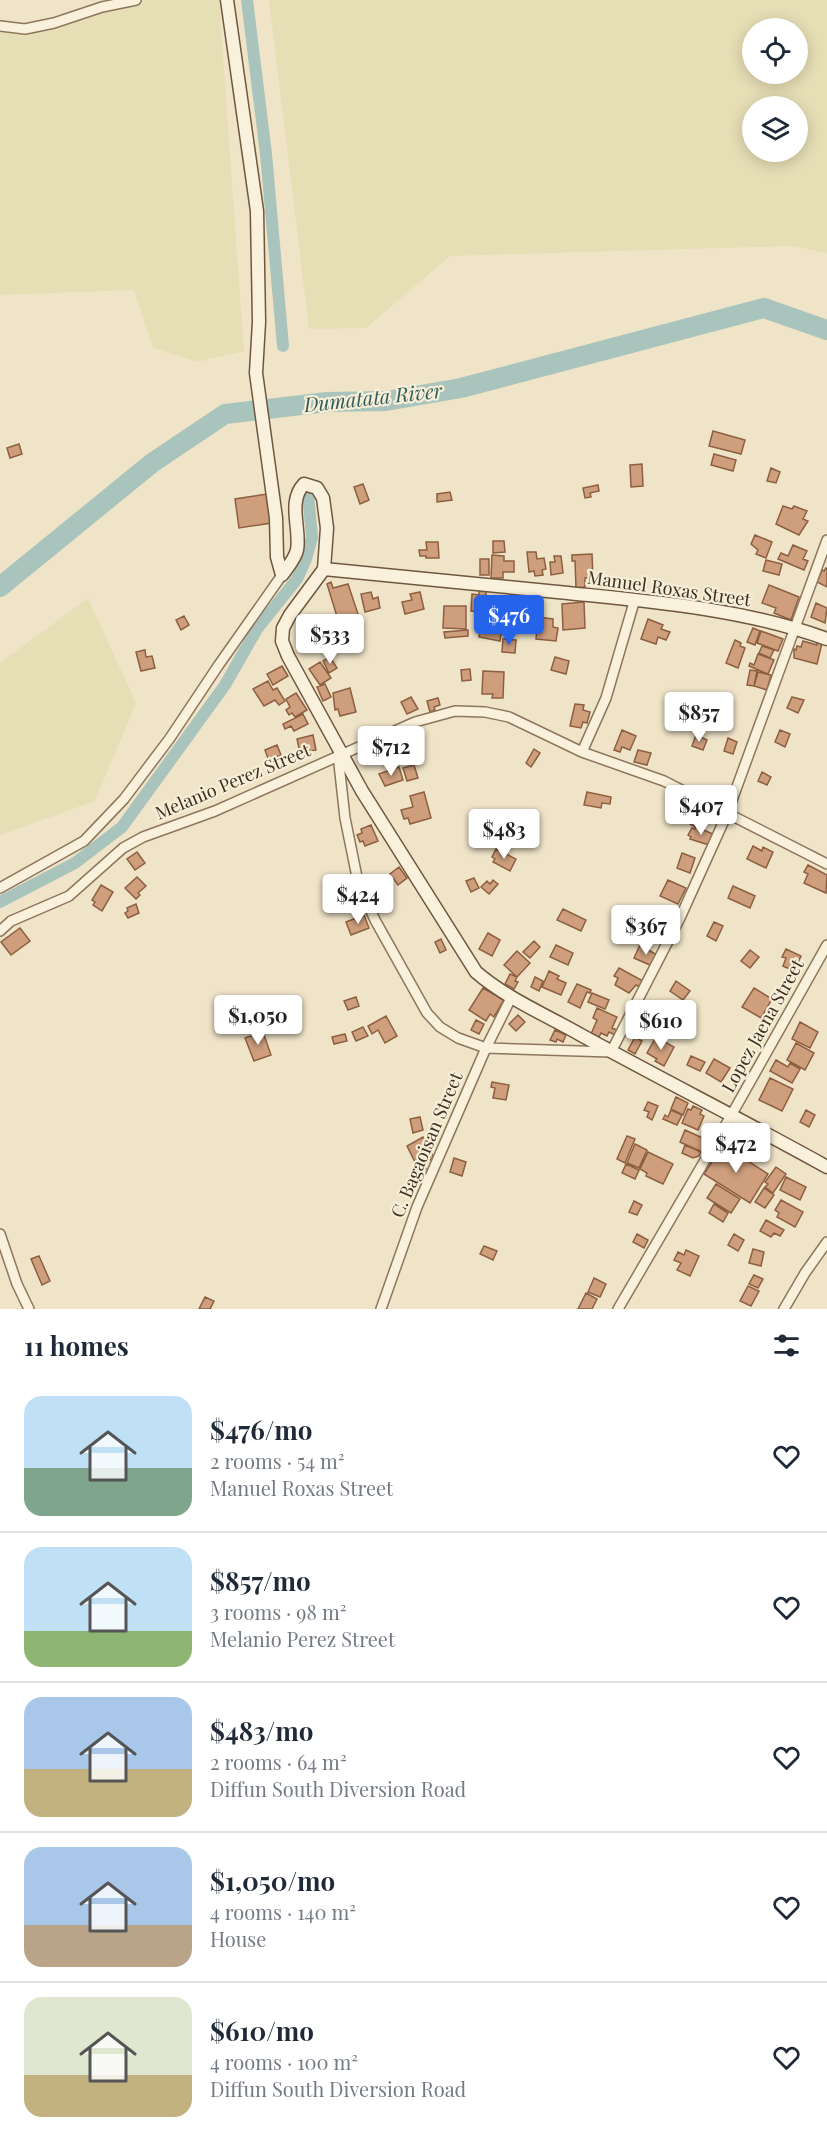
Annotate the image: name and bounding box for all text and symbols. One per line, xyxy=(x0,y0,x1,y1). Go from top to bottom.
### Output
map controls xyxy=(742,18,808,162)
button: locate xyxy=(742,18,808,84)
button: layers xyxy=(742,96,808,162)
water label: Dumatata River xyxy=(301,376,445,417)
street label: Manuel Roxas Street xyxy=(586,565,753,611)
pin: $476 xyxy=(473,595,545,646)
text: $476 xyxy=(488,601,530,628)
pin: $533 xyxy=(294,614,366,665)
text: $533 xyxy=(310,620,350,647)
pin: $857 xyxy=(663,692,735,743)
text: $857 xyxy=(679,698,719,725)
pin: $712 xyxy=(355,726,427,777)
text: $712 xyxy=(372,732,410,759)
street label: Melanio Perez Street xyxy=(151,737,315,825)
pin: $407 xyxy=(665,785,737,836)
text: $407 xyxy=(679,791,723,818)
pin: $483 xyxy=(468,809,540,860)
text: $483 xyxy=(483,815,525,842)
pin: $424 xyxy=(322,874,394,925)
text: $424 xyxy=(336,880,380,907)
pin: $367 xyxy=(610,905,682,956)
text: $367 xyxy=(625,911,667,938)
street label: Lopez Jaena Street xyxy=(716,954,809,1096)
pin: $1,050 xyxy=(209,995,307,1046)
pin: $610 xyxy=(625,1000,697,1051)
text: $1,050 xyxy=(228,1001,288,1028)
text: $610 xyxy=(639,1006,683,1033)
street label: C. Bagaoisan Street xyxy=(385,1068,468,1221)
pin: $472 xyxy=(700,1123,772,1174)
text: $472 xyxy=(715,1129,757,1156)
text: 11 homes xyxy=(24,1328,129,1363)
icon: filters xyxy=(770,1329,803,1362)
text: $476/mo xyxy=(210,1412,313,1447)
icon: home xyxy=(72,1420,144,1492)
icon: heart xyxy=(770,1440,803,1473)
text: 2 rooms · 54 m² xyxy=(210,1447,345,1474)
text: Manuel Roxas Street xyxy=(210,1474,393,1501)
text: $857/mo xyxy=(210,1563,311,1598)
icon: home xyxy=(72,1571,144,1643)
icon: heart xyxy=(770,1591,803,1624)
text: 3 rooms · 98 m² xyxy=(210,1598,346,1625)
text: Melanio Perez Street xyxy=(210,1625,395,1652)
text: $483/mo xyxy=(210,1713,313,1748)
icon: home xyxy=(72,1721,144,1793)
icon: heart xyxy=(770,1741,803,1774)
text: 2 rooms · 64 m² xyxy=(210,1748,347,1775)
text: Diffun South Diversion Road xyxy=(210,1775,466,1802)
text: $1,050/mo xyxy=(210,1863,335,1898)
icon: home xyxy=(72,1871,144,1943)
icon: heart xyxy=(770,1891,803,1924)
text: 4 rooms · 140 m² xyxy=(210,1898,356,1925)
text: House xyxy=(210,1925,266,1952)
text: $610/mo xyxy=(210,2013,314,2048)
icon: home xyxy=(72,2021,144,2093)
icon: heart xyxy=(770,2041,803,2074)
text: 4 rooms · 100 m² xyxy=(210,2048,358,2075)
text: Diffun South Diversion Road xyxy=(210,2075,466,2102)

